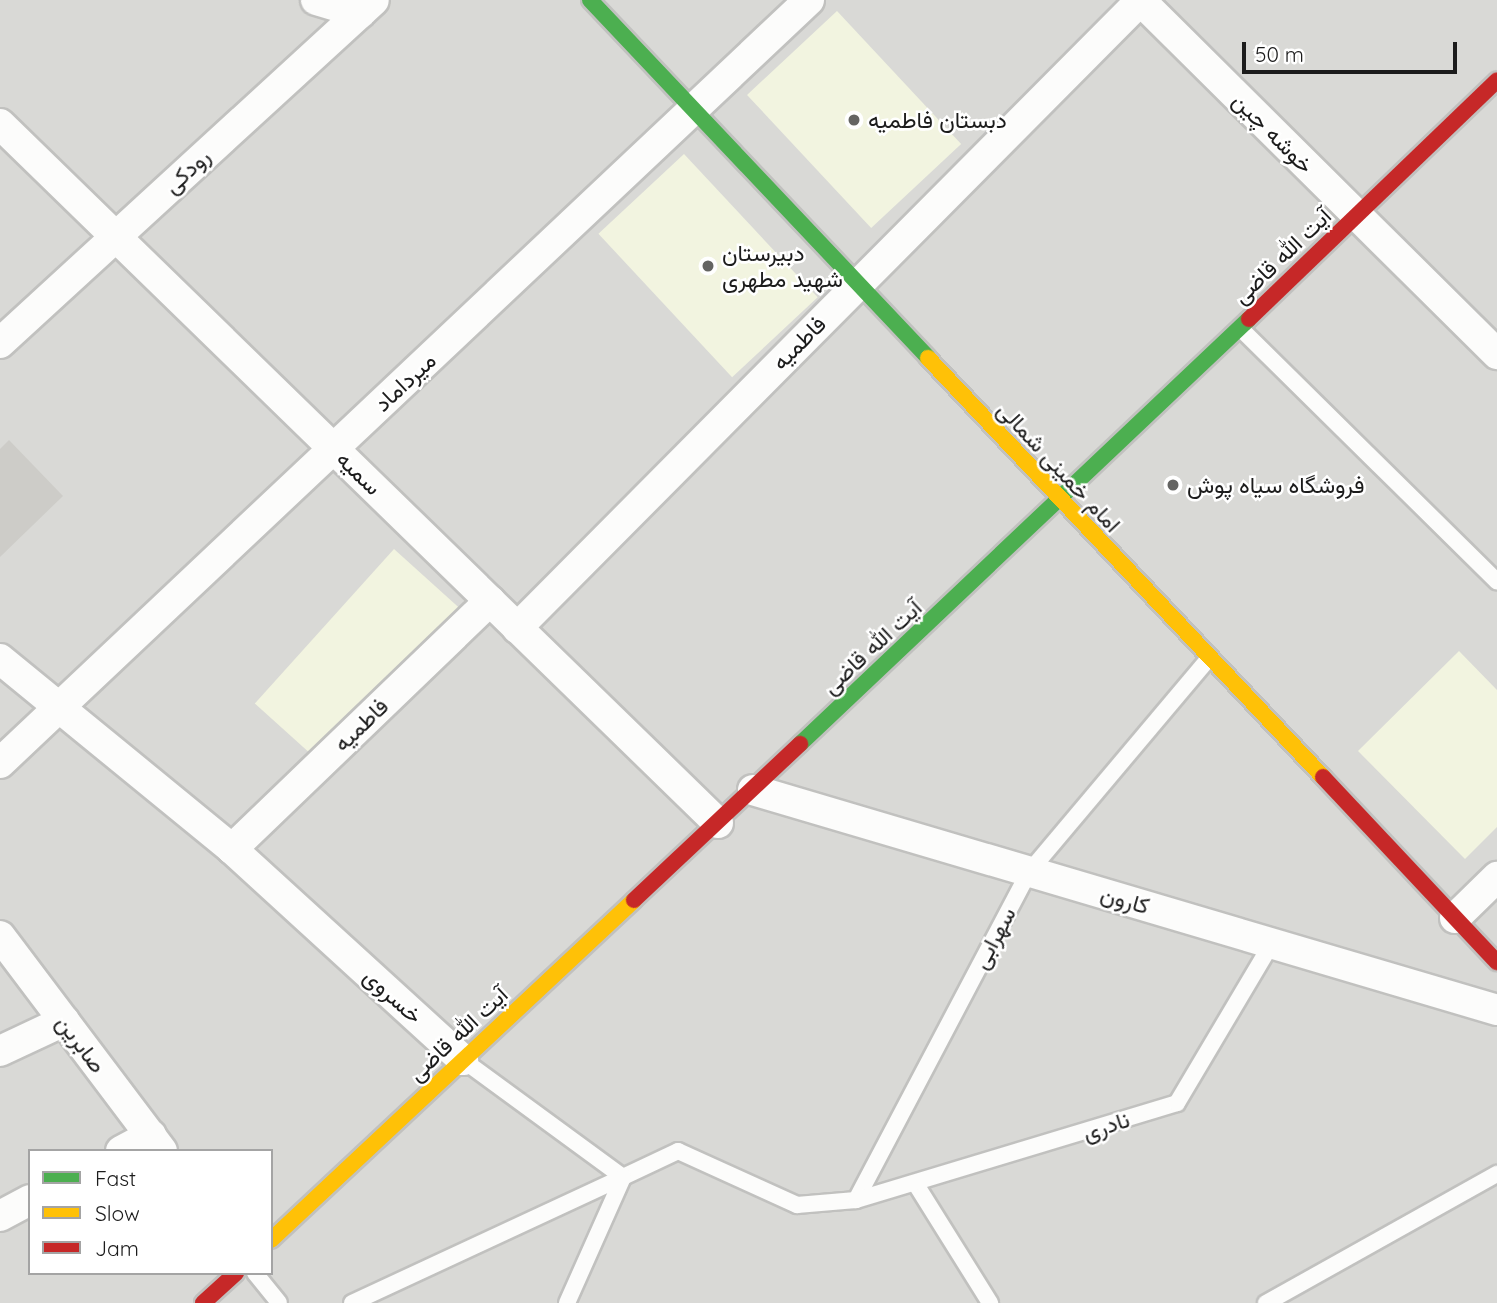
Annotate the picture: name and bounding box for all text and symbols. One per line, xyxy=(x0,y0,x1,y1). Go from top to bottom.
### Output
scale bar xyxy=(1245,28,1460,72)
text: 50 m xyxy=(1255,41,1304,67)
street label: خوشه چین xyxy=(1227,87,1319,179)
place label: دبستان فاطمیه xyxy=(868,106,1007,134)
marker: دبستان فاطمیه xyxy=(846,112,862,128)
street label: رودکی xyxy=(158,143,216,199)
street label: آیت الله قاضی xyxy=(1227,202,1337,310)
place label: دبیرستان شهید مطهری xyxy=(722,239,843,293)
marker: دبیرستان شهید مطهری xyxy=(700,258,716,274)
street label: فاطمیه xyxy=(766,310,832,376)
street label: میرداماد xyxy=(368,347,442,417)
street label: امام خمینی شمالی xyxy=(991,396,1127,538)
street label: سمیه xyxy=(331,445,387,501)
place label: فروشگاه سیاه پوش xyxy=(1187,471,1364,499)
marker: فروشگاه سیاه پوش xyxy=(1165,477,1181,493)
street label: آیت الله قاضی xyxy=(816,594,928,700)
street label: فاطمیه xyxy=(328,693,394,757)
street label: کارون xyxy=(1097,880,1153,920)
street label: سهرابی xyxy=(966,902,1022,974)
street label: خسروی xyxy=(358,962,428,1030)
street label: آیت الله قاضی xyxy=(402,981,514,1087)
street label: صابرین xyxy=(50,1010,112,1078)
street label: نادری xyxy=(1079,1106,1133,1146)
legend xyxy=(28,1149,273,1275)
text: Fast xyxy=(95,1165,136,1191)
text: Slow xyxy=(95,1200,140,1226)
text: Jam xyxy=(95,1235,139,1261)

